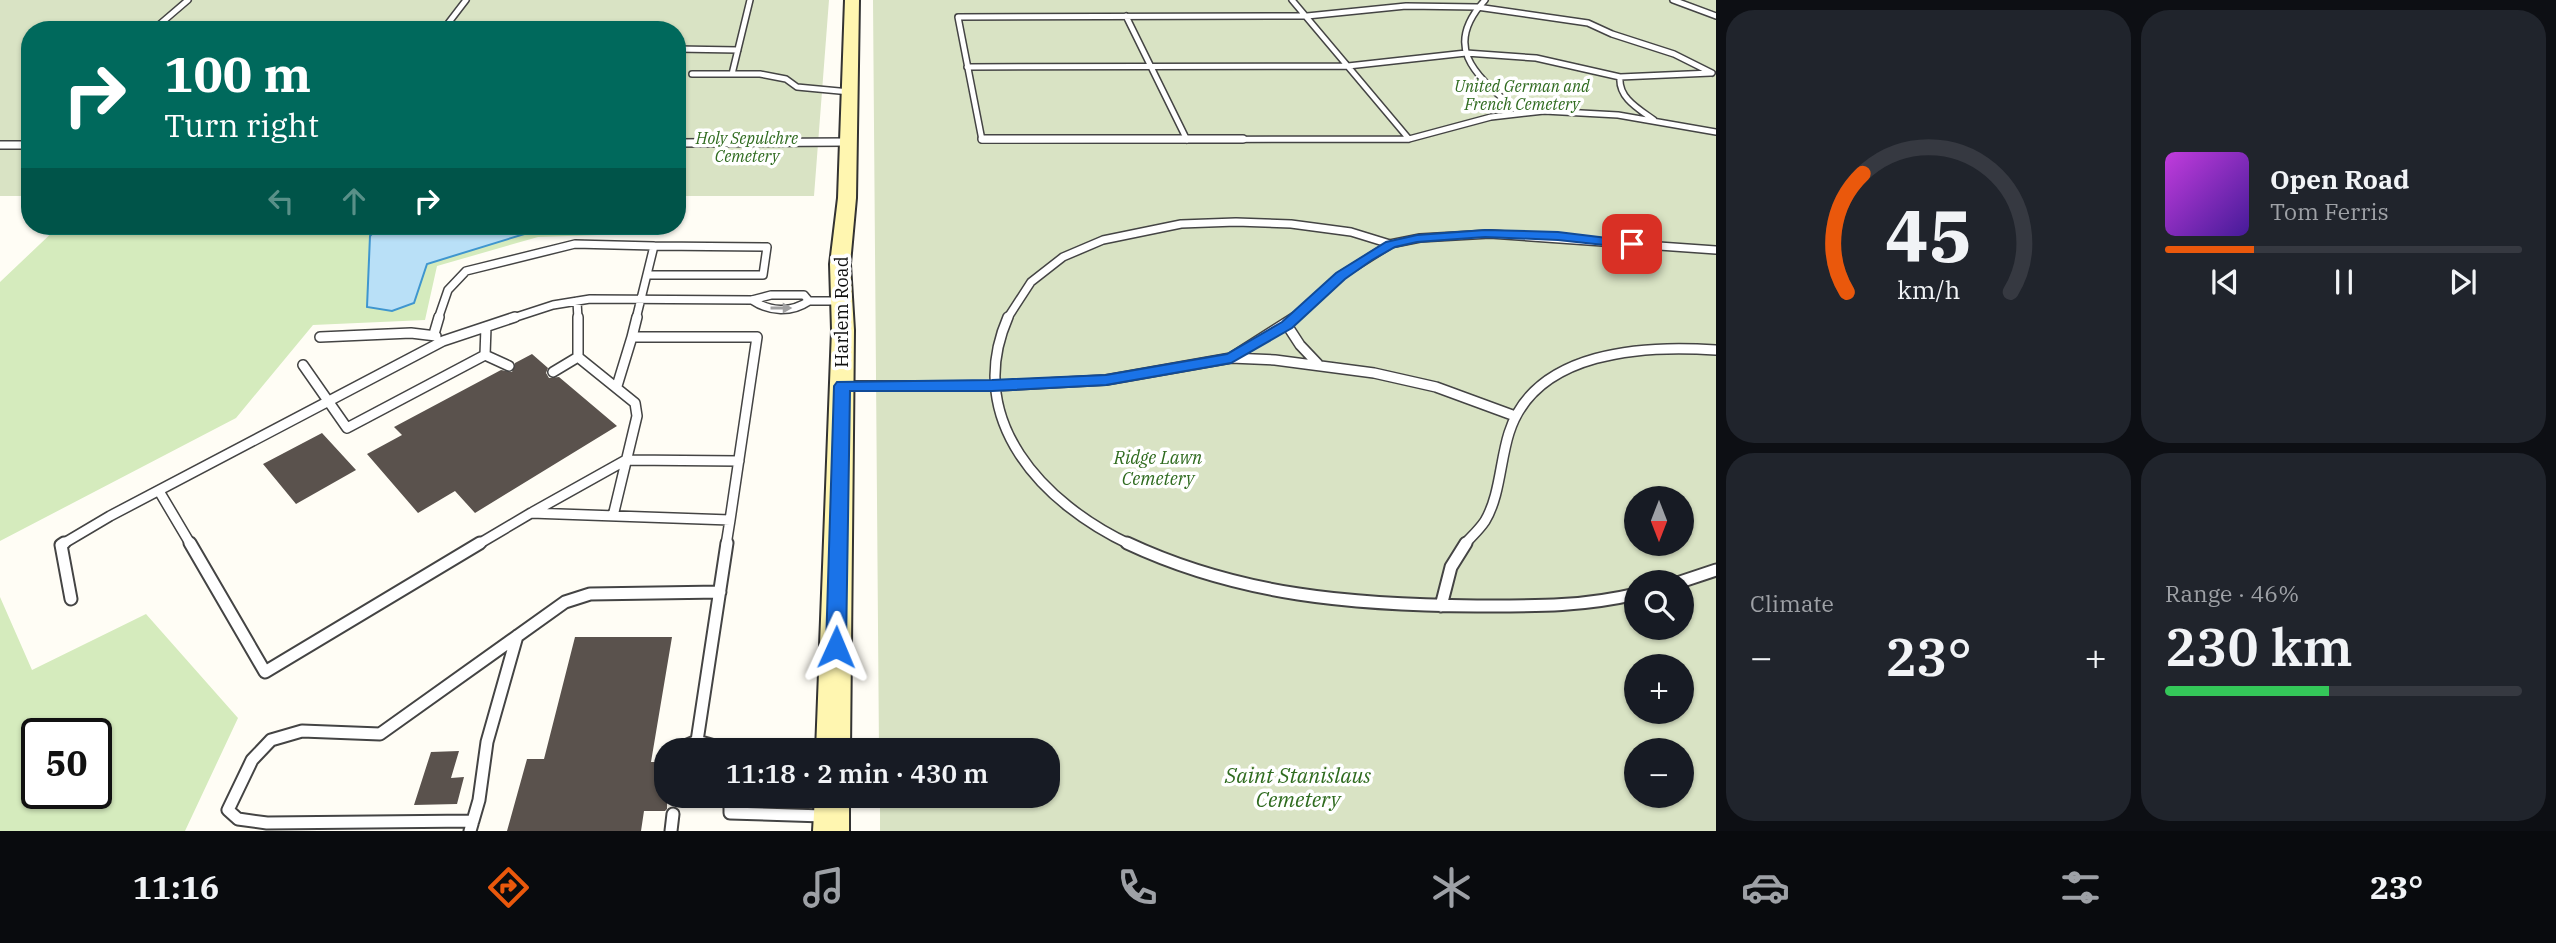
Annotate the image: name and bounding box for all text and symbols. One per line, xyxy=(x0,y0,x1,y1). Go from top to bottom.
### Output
text: 100 m xyxy=(164,42,311,105)
icon: right xyxy=(49,49,140,140)
park label: United German and French Cemetery xyxy=(1454,76,1590,114)
text: Turn right xyxy=(164,104,319,146)
park label: Holy Sepulchre Cemetery xyxy=(695,128,798,166)
text: Open Road xyxy=(2270,162,2409,196)
icon: left xyxy=(262,182,300,220)
icon: ahead xyxy=(335,182,373,220)
icon: right xyxy=(408,182,446,220)
text: 45 xyxy=(1885,188,1972,283)
text: Tom Ferris xyxy=(2270,196,2389,226)
pin xyxy=(1602,214,1662,274)
icon: arrive xyxy=(1613,225,1651,263)
street label: Harlem Road xyxy=(830,256,853,368)
icon: previous xyxy=(2206,263,2244,301)
icon: pause xyxy=(2325,263,2363,301)
icon: next xyxy=(2444,263,2482,301)
text: km/h xyxy=(1897,273,1960,306)
one-way arrow xyxy=(770,302,792,314)
park label: Ridge Lawn Cemetery xyxy=(1113,446,1203,490)
north arrow xyxy=(1624,486,1694,556)
map controls xyxy=(1624,486,1694,808)
button: search xyxy=(1624,570,1694,640)
text: Range · 46% xyxy=(2165,578,2299,608)
text: Climate xyxy=(1750,588,1834,618)
position arrow xyxy=(799,610,873,684)
text: 230 km xyxy=(2165,613,2353,680)
text: 23° xyxy=(1885,623,1972,690)
text: − xyxy=(1750,632,1773,681)
text: + xyxy=(2084,632,2107,681)
button: + xyxy=(1624,654,1694,724)
speed limit sign: 50 xyxy=(21,718,112,809)
button: − xyxy=(1624,738,1694,808)
text: 11:18 · 2 min · 430 m xyxy=(726,756,988,790)
park label: Saint Stanislaus Cemetery xyxy=(1224,761,1371,813)
icon: directions xyxy=(484,863,533,912)
icon: music xyxy=(799,863,848,912)
icon: phone xyxy=(1113,863,1162,912)
icon: climate xyxy=(1427,863,1476,912)
icon: car xyxy=(1741,863,1790,912)
icon: filters xyxy=(2056,863,2105,912)
text: 11:16 xyxy=(133,866,219,908)
text: 23° xyxy=(2370,866,2423,908)

